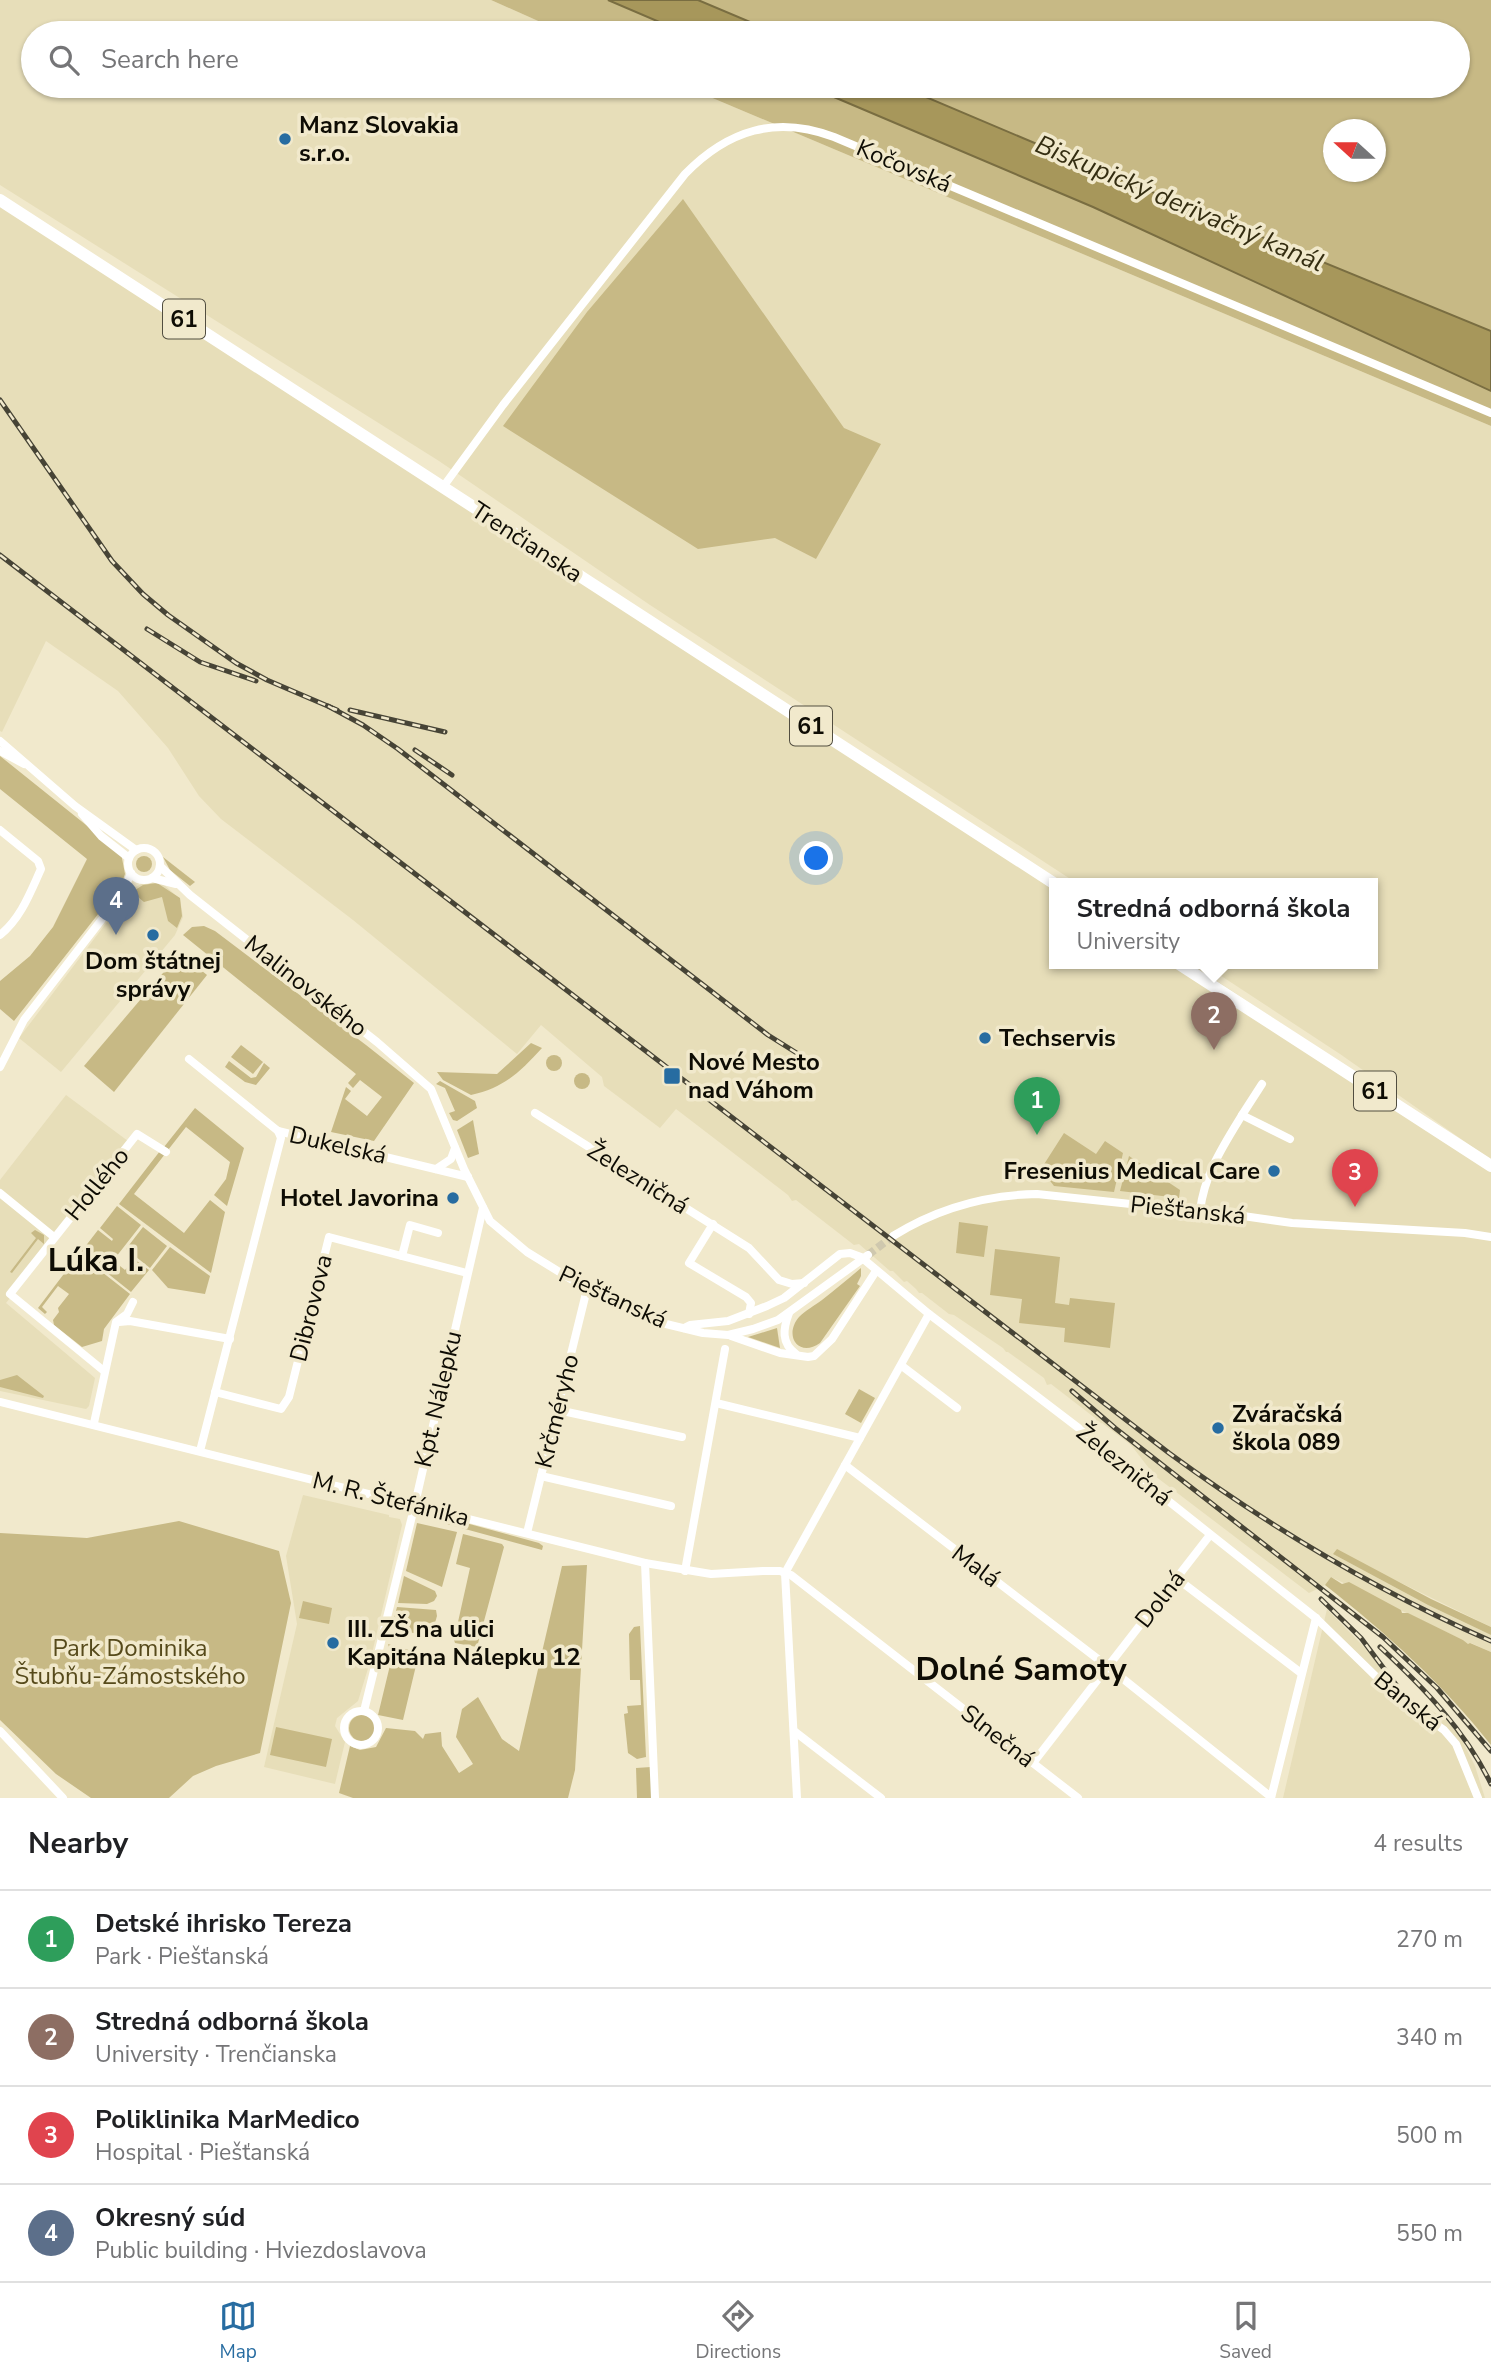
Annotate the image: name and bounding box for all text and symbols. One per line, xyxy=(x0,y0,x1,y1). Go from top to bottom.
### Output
search box xyxy=(21,21,1470,98)
icon: search xyxy=(45,41,83,79)
text: Search here xyxy=(101,42,239,77)
place label: Manz Slovakia s.r.o. xyxy=(299,109,459,169)
north arrow xyxy=(1323,119,1386,182)
water label: Biskupický derivačný kanál xyxy=(1030,127,1330,280)
marker: Manz Slovakia s.r.o. xyxy=(277,131,293,147)
street label: Kočovská xyxy=(852,132,956,200)
road number: 61 xyxy=(163,300,205,338)
street label: Trenčianska xyxy=(465,494,589,590)
road number: 61 xyxy=(790,706,832,746)
your location xyxy=(799,841,833,875)
pin: 4 xyxy=(93,877,139,935)
popup xyxy=(1049,878,1378,969)
text: Stredná odborná škola xyxy=(1076,891,1351,926)
text: University xyxy=(1076,926,1180,957)
marker: Dom štátnej správy xyxy=(145,927,161,943)
street label: Malinovského xyxy=(238,928,374,1044)
place label: Dom štátnej správy xyxy=(85,945,221,1005)
pin: 2 xyxy=(1191,992,1237,1050)
place label: Techservis xyxy=(999,1022,1116,1054)
marker: Techservis xyxy=(977,1030,993,1046)
place label: Nové Mesto nad Váhom xyxy=(688,1046,820,1106)
marker: Nové Mesto nad Váhom xyxy=(662,1066,682,1086)
road number: 61 xyxy=(1354,1072,1396,1110)
pin: 1 xyxy=(1014,1077,1060,1135)
street label: Dukelská xyxy=(286,1118,390,1172)
street label: Železničná xyxy=(581,1134,695,1222)
street label: Hollého xyxy=(58,1141,136,1227)
pin: 3 xyxy=(1332,1149,1378,1207)
place label: Fresenius Medical Care xyxy=(1003,1155,1260,1187)
marker: Fresenius Medical Care xyxy=(1266,1163,1282,1179)
place label: Hotel Javorina xyxy=(280,1182,439,1214)
street label: Piešťanská xyxy=(1129,1188,1247,1232)
marker: Hotel Javorina xyxy=(445,1190,461,1206)
district label: Lúka I. xyxy=(48,1239,144,1282)
street label: Dibrovova xyxy=(282,1251,340,1365)
street label: Piešťanská xyxy=(554,1258,672,1336)
street label: Kpt. Nálepku xyxy=(407,1328,469,1470)
street label: Krčméryho xyxy=(527,1351,587,1471)
place label: Zváračská škola 089 xyxy=(1232,1398,1343,1458)
street label: Železničná xyxy=(1070,1417,1178,1513)
marker: Zváračská škola 089 xyxy=(1210,1420,1226,1436)
street label: M. R. Štefánika xyxy=(309,1464,473,1534)
street label: Malá xyxy=(945,1537,1007,1595)
street label: Dolná xyxy=(1128,1564,1192,1634)
place label: III. ZŠ na ulici Kapitána Nálepku 12 xyxy=(347,1613,581,1673)
park label: Park Dominika Štubňu-Zámostského xyxy=(14,1632,246,1692)
marker: III. ZŠ na ulici Kapitána Nálepku 12 xyxy=(325,1635,341,1651)
district label: Dolné Samoty xyxy=(915,1648,1128,1691)
street label: Banská xyxy=(1367,1664,1449,1738)
street label: Slnečná xyxy=(954,1697,1042,1775)
text: Nearby xyxy=(28,1823,128,1864)
text: 4 results xyxy=(1373,1828,1463,1859)
text: Detské ihrisko Tereza xyxy=(95,1906,352,1941)
text: 1 xyxy=(44,1924,58,1955)
text: 270 m xyxy=(1396,1924,1463,1955)
text: Park · Piešťanská xyxy=(95,1941,269,1972)
text: Stredná odborná škola xyxy=(95,2004,369,2039)
text: 2 xyxy=(44,2022,58,2053)
text: 340 m xyxy=(1396,2022,1463,2053)
text: University · Trenčianska xyxy=(95,2039,337,2070)
text: Poliklinika MarMedico xyxy=(95,2102,360,2137)
text: 3 xyxy=(44,2120,58,2151)
text: 500 m xyxy=(1396,2120,1463,2151)
text: Hospital · Piešťanská xyxy=(95,2137,310,2168)
text: Okresný súd xyxy=(95,2200,245,2235)
text: 4 xyxy=(44,2218,58,2249)
text: 550 m xyxy=(1396,2218,1463,2249)
text: Public building · Hviezdoslavova xyxy=(95,2235,427,2266)
tab: Map xyxy=(219,2297,257,2365)
tab: Directions xyxy=(695,2297,781,2365)
tab: Saved xyxy=(1219,2297,1272,2365)

